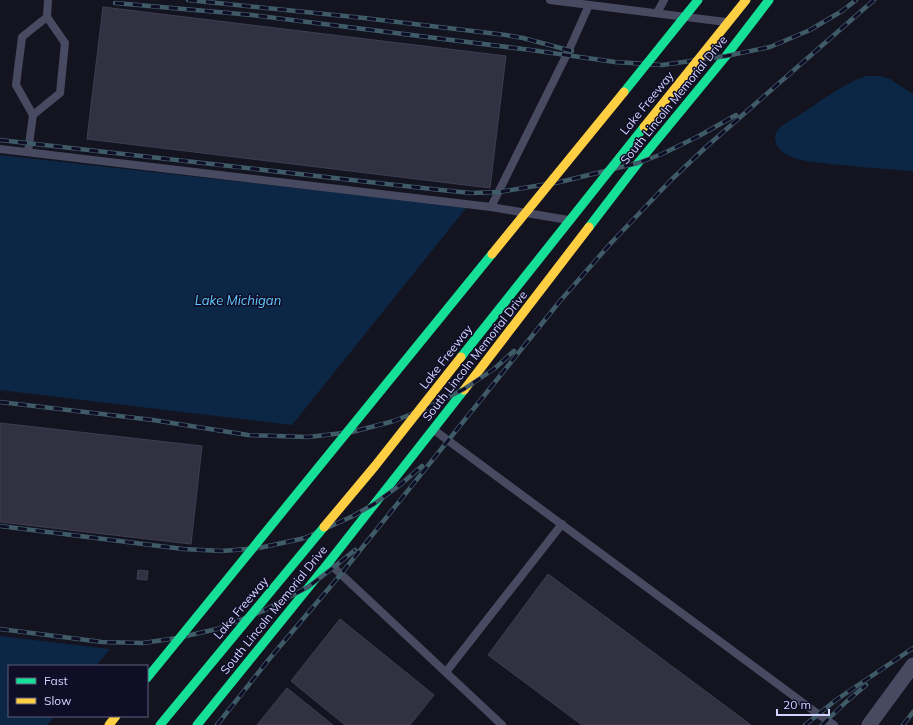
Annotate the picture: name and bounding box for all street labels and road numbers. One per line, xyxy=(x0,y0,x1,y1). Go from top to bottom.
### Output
street label: South Lincoln Memorial Drive xyxy=(617,32,730,167)
street label: Lake Freeway xyxy=(617,68,677,137)
street label: South Lincoln Memorial Drive xyxy=(419,288,530,424)
street label: Lake Freeway xyxy=(416,321,476,392)
street label: South Lincoln Memorial Drive xyxy=(217,542,330,677)
street label: Lake Freeway xyxy=(210,573,272,642)

